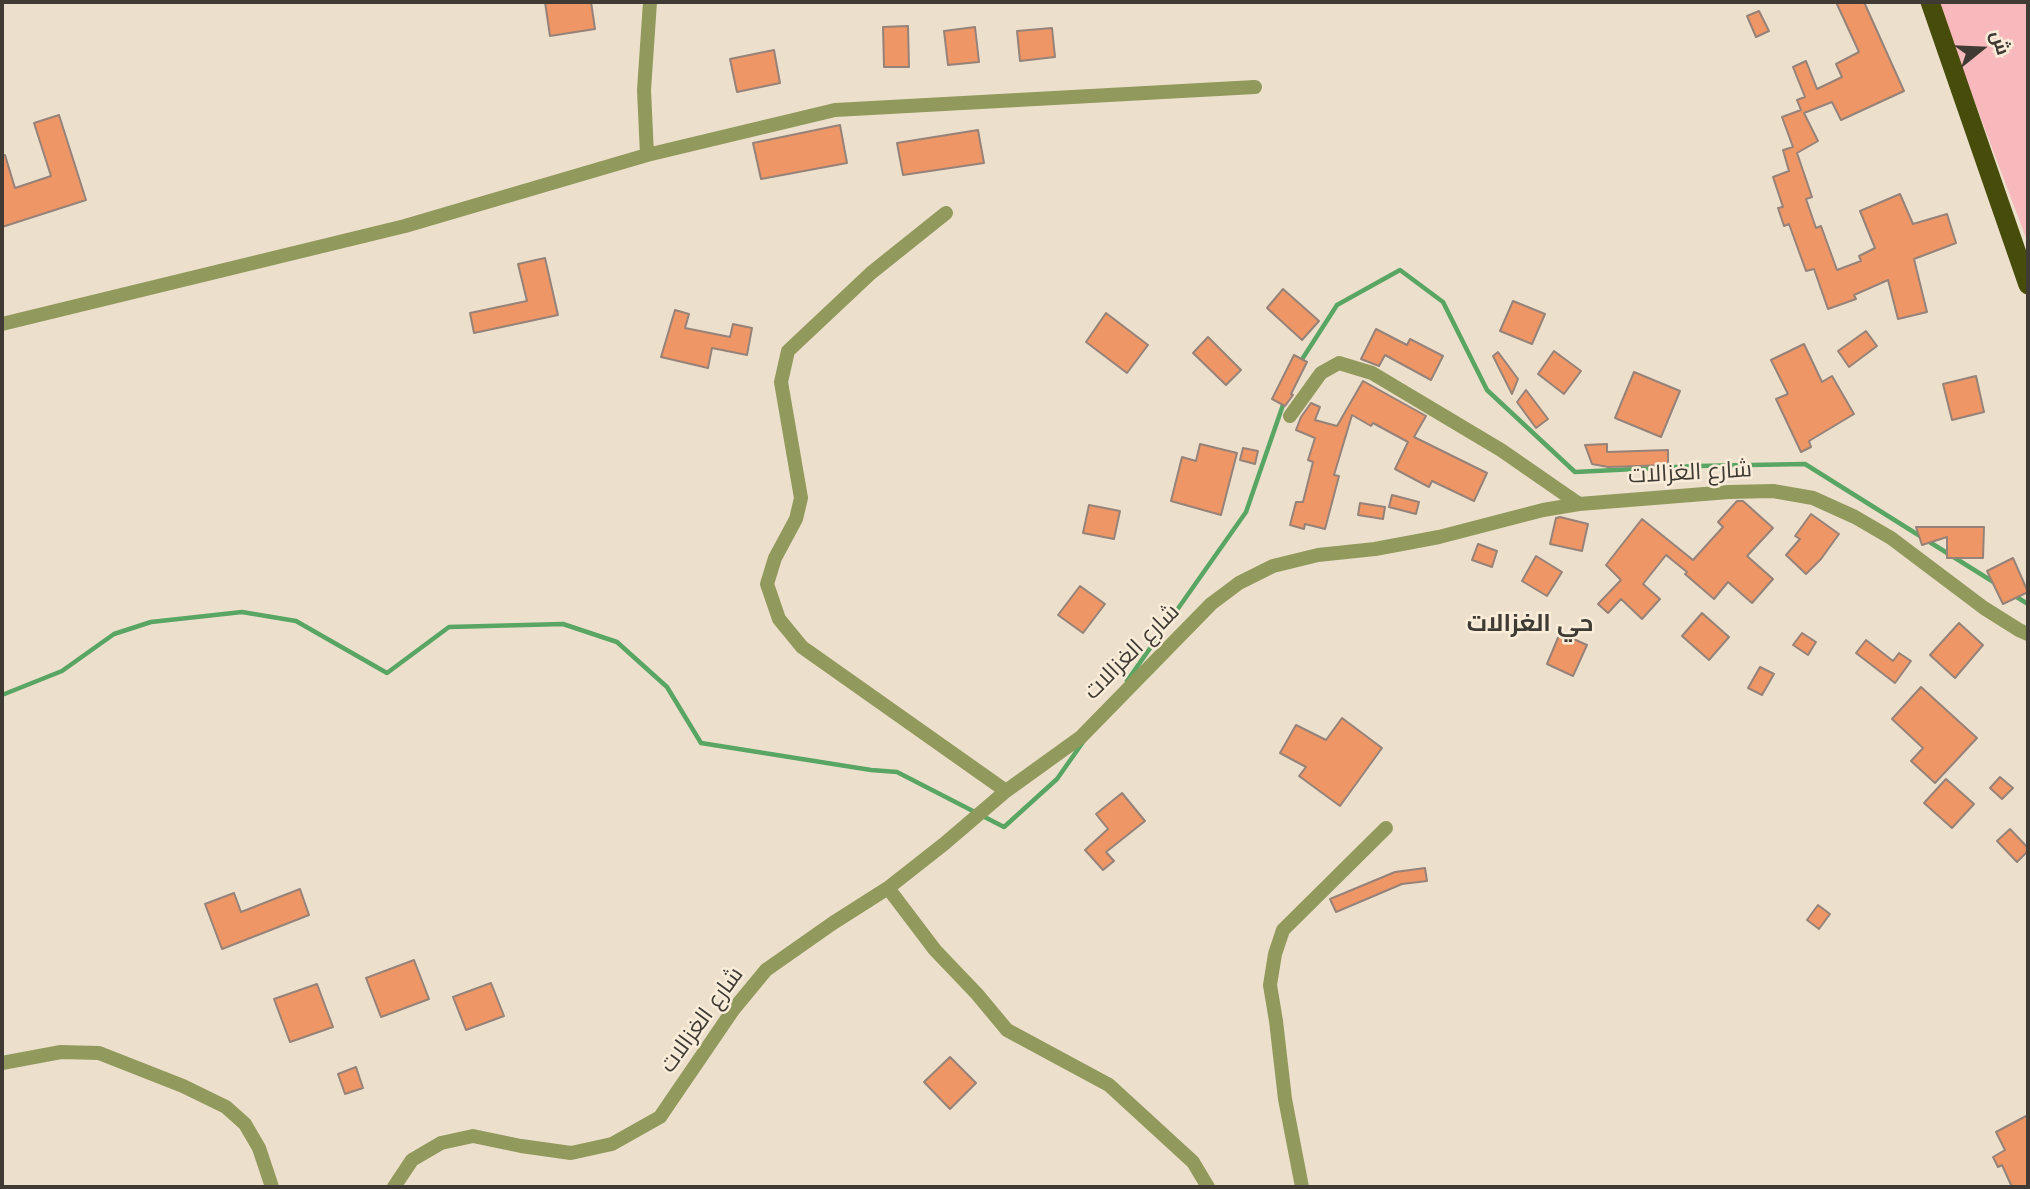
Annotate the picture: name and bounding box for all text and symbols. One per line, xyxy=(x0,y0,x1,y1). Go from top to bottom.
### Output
north arrow xyxy=(1946,14,2016,84)
text: ش xyxy=(1985,27,2017,58)
street label: شارع الغزالات xyxy=(1627,456,1753,490)
street label: شارع الغزالات xyxy=(1078,598,1186,706)
district label: حي الغزالات xyxy=(1467,610,1593,638)
street label: شارع الغزالات xyxy=(654,962,750,1078)

